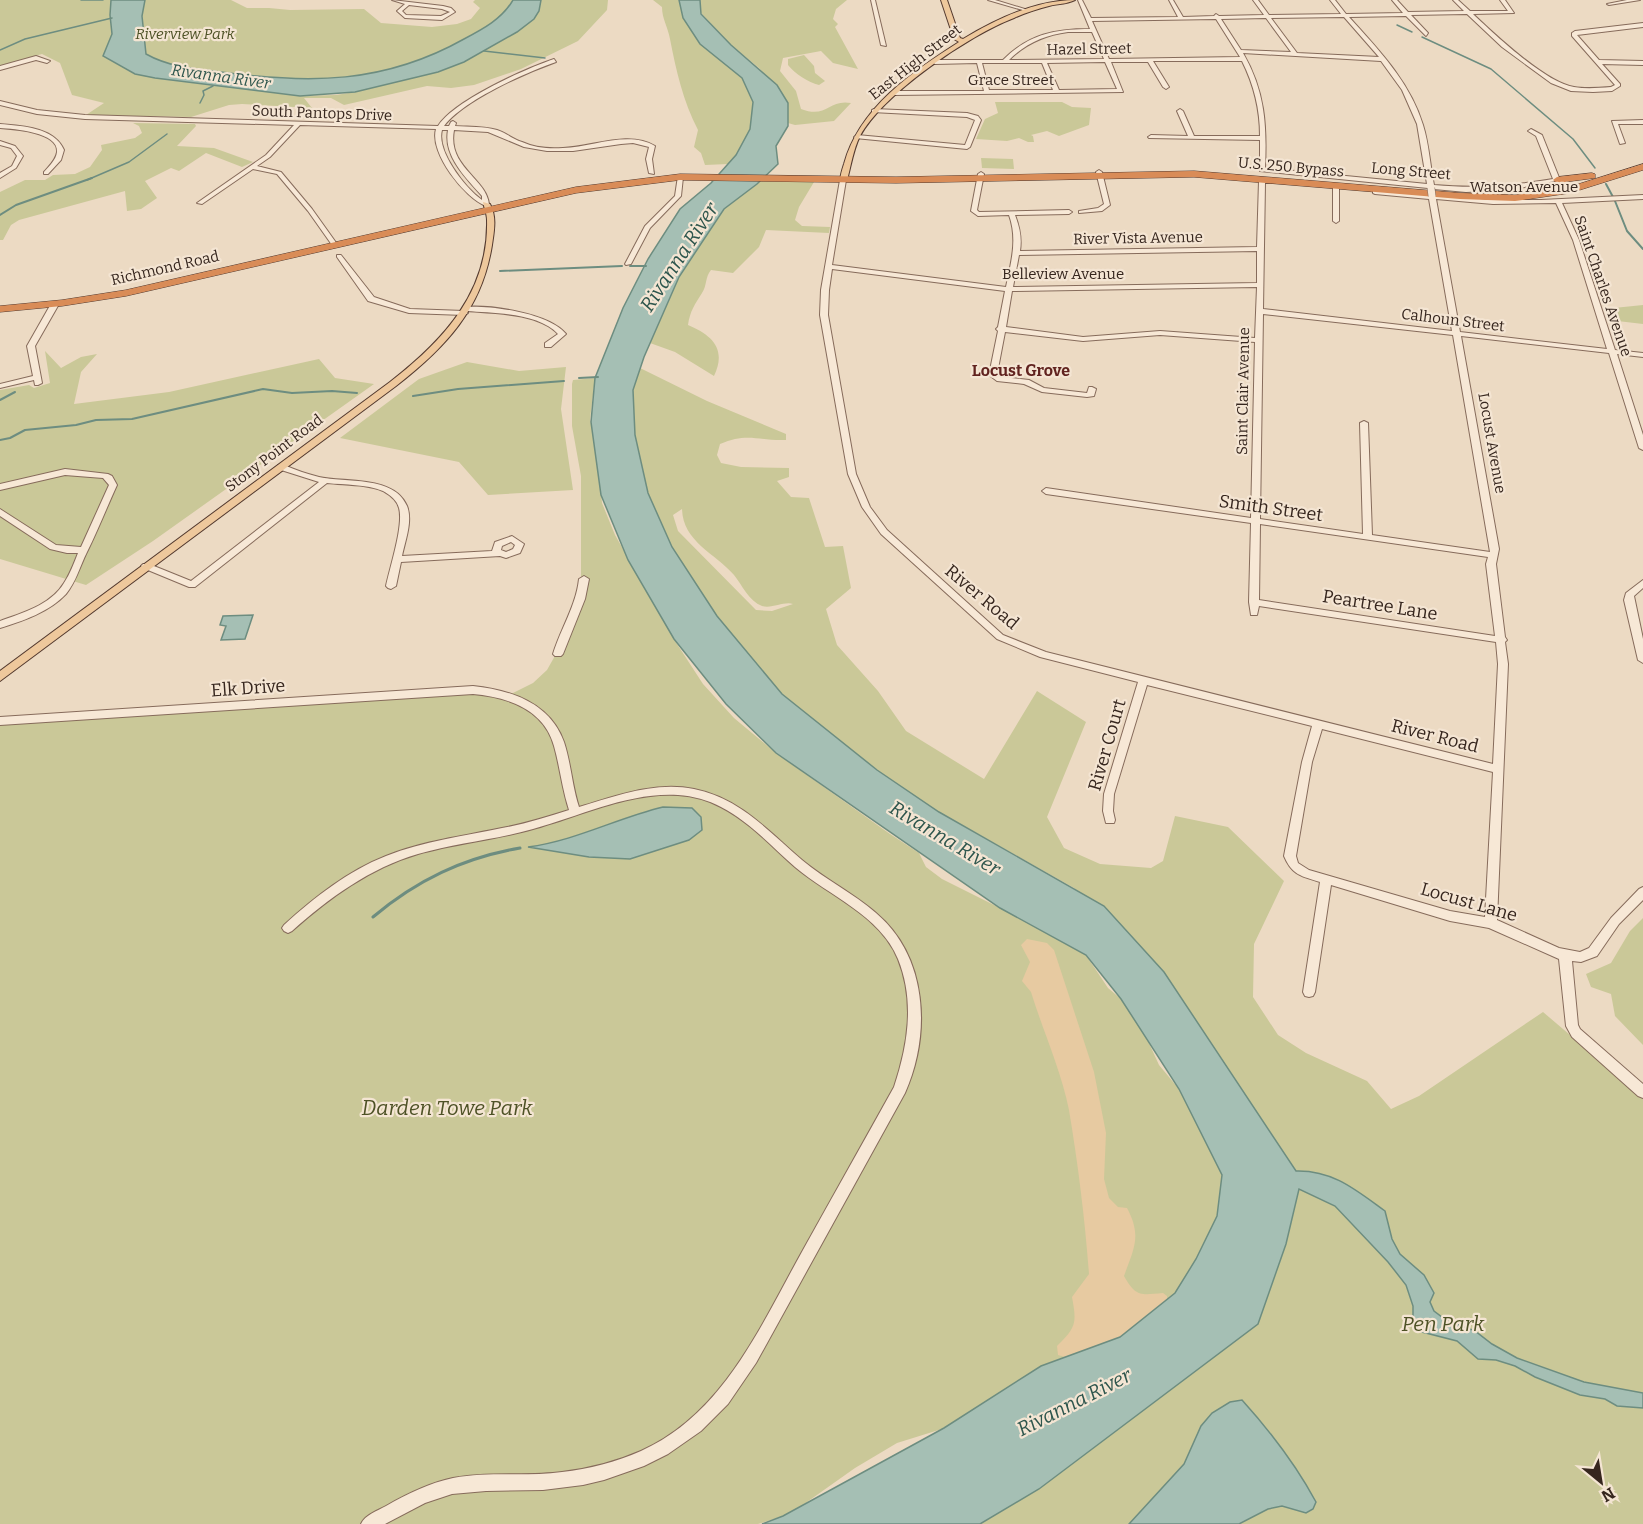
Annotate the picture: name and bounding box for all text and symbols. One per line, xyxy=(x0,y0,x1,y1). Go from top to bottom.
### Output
street label: East High Street xyxy=(865,20,965,104)
park label: Riverview Park xyxy=(135,25,236,43)
street label: Hazel Street xyxy=(1046,39,1132,59)
water label: Rivanna River xyxy=(170,60,273,93)
street label: Grace Street xyxy=(968,71,1055,89)
street label: South Pantops Drive xyxy=(251,102,393,124)
street label: U.S. 250 Bypass xyxy=(1237,153,1345,181)
street label: Long Street xyxy=(1370,159,1452,183)
street label: Watson Avenue xyxy=(1470,178,1578,196)
water label: Rivanna River xyxy=(635,197,724,316)
street label: Saint Charles Avenue xyxy=(1570,213,1636,359)
street label: River Vista Avenue xyxy=(1073,228,1203,248)
street label: Richmond Road xyxy=(109,247,221,289)
street label: Belleview Avenue xyxy=(1002,265,1124,283)
street label: Calhoun Street xyxy=(1400,305,1506,335)
street label: Saint Clair Avenue xyxy=(1233,327,1253,455)
district label: Locust Grove xyxy=(972,361,1070,380)
street label: Locust Avenue xyxy=(1474,391,1510,495)
street label: Stony Point Road xyxy=(222,410,326,496)
street label: Smith Street xyxy=(1218,490,1325,526)
street label: River Road xyxy=(941,560,1024,634)
street label: Peartree Lane xyxy=(1321,585,1439,625)
street label: Elk Drive xyxy=(210,674,286,702)
street label: River Court xyxy=(1083,696,1131,793)
street label: River Road xyxy=(1389,714,1481,758)
water label: Rivanna River xyxy=(885,796,1005,881)
street label: Locust Lane xyxy=(1418,878,1520,926)
park label: Darden Towe Park xyxy=(361,1095,533,1121)
park label: Pen Park xyxy=(1401,1311,1485,1337)
water label: Rivanna River xyxy=(1013,1363,1136,1441)
north arrow xyxy=(1571,1452,1631,1512)
text: N xyxy=(1598,1483,1618,1506)

